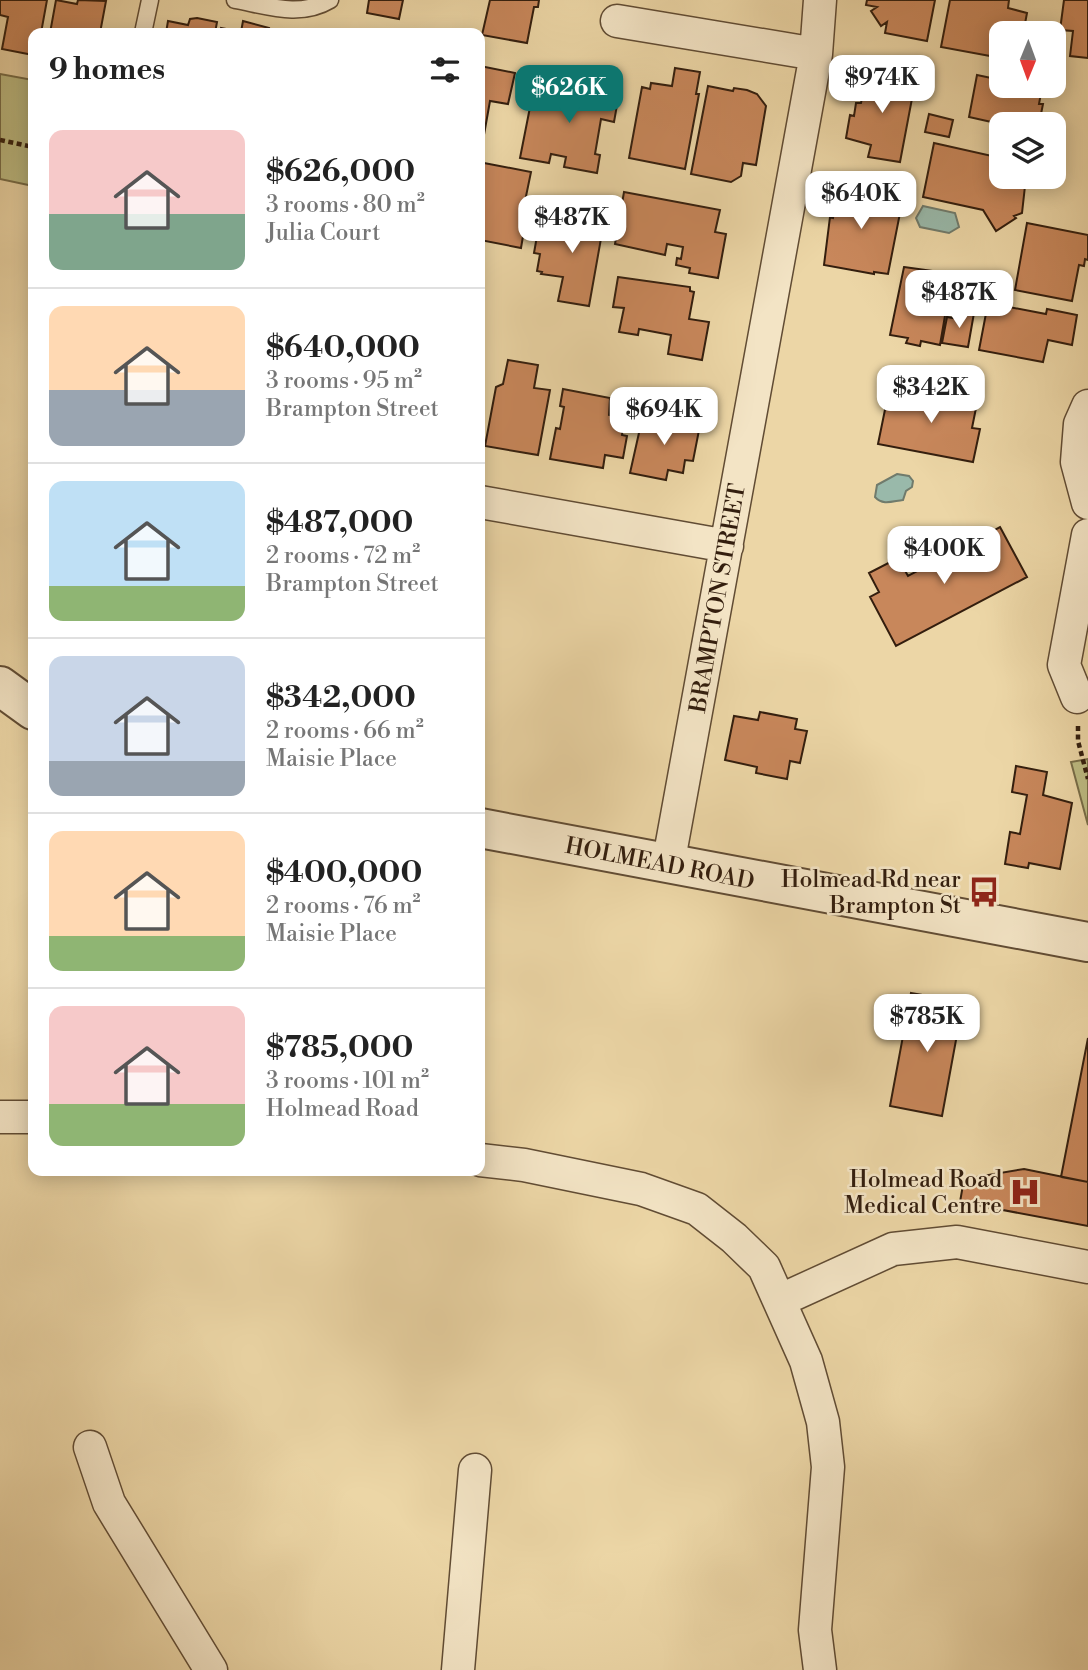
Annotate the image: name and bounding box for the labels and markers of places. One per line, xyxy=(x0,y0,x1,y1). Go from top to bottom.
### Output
pin: $974K xyxy=(833,55,931,115)
pin: $626K xyxy=(520,66,618,125)
pin: $640K xyxy=(812,172,910,231)
pin: $487K xyxy=(523,196,621,255)
pin: $487K xyxy=(910,270,1008,330)
pin: $342K xyxy=(882,366,980,425)
pin: $694K xyxy=(615,388,713,447)
pin: $400K xyxy=(895,526,993,586)
place label: Holmead Rd near Brampton St xyxy=(781,866,961,920)
bus stop icon: Holmead Rd near Brampton St xyxy=(967,875,1001,909)
pin: $785K xyxy=(878,995,976,1054)
place label: Holmead Road Medical Centre xyxy=(844,1166,1002,1220)
hospital icon: Holmead Road Medical Centre xyxy=(1008,1175,1042,1209)

